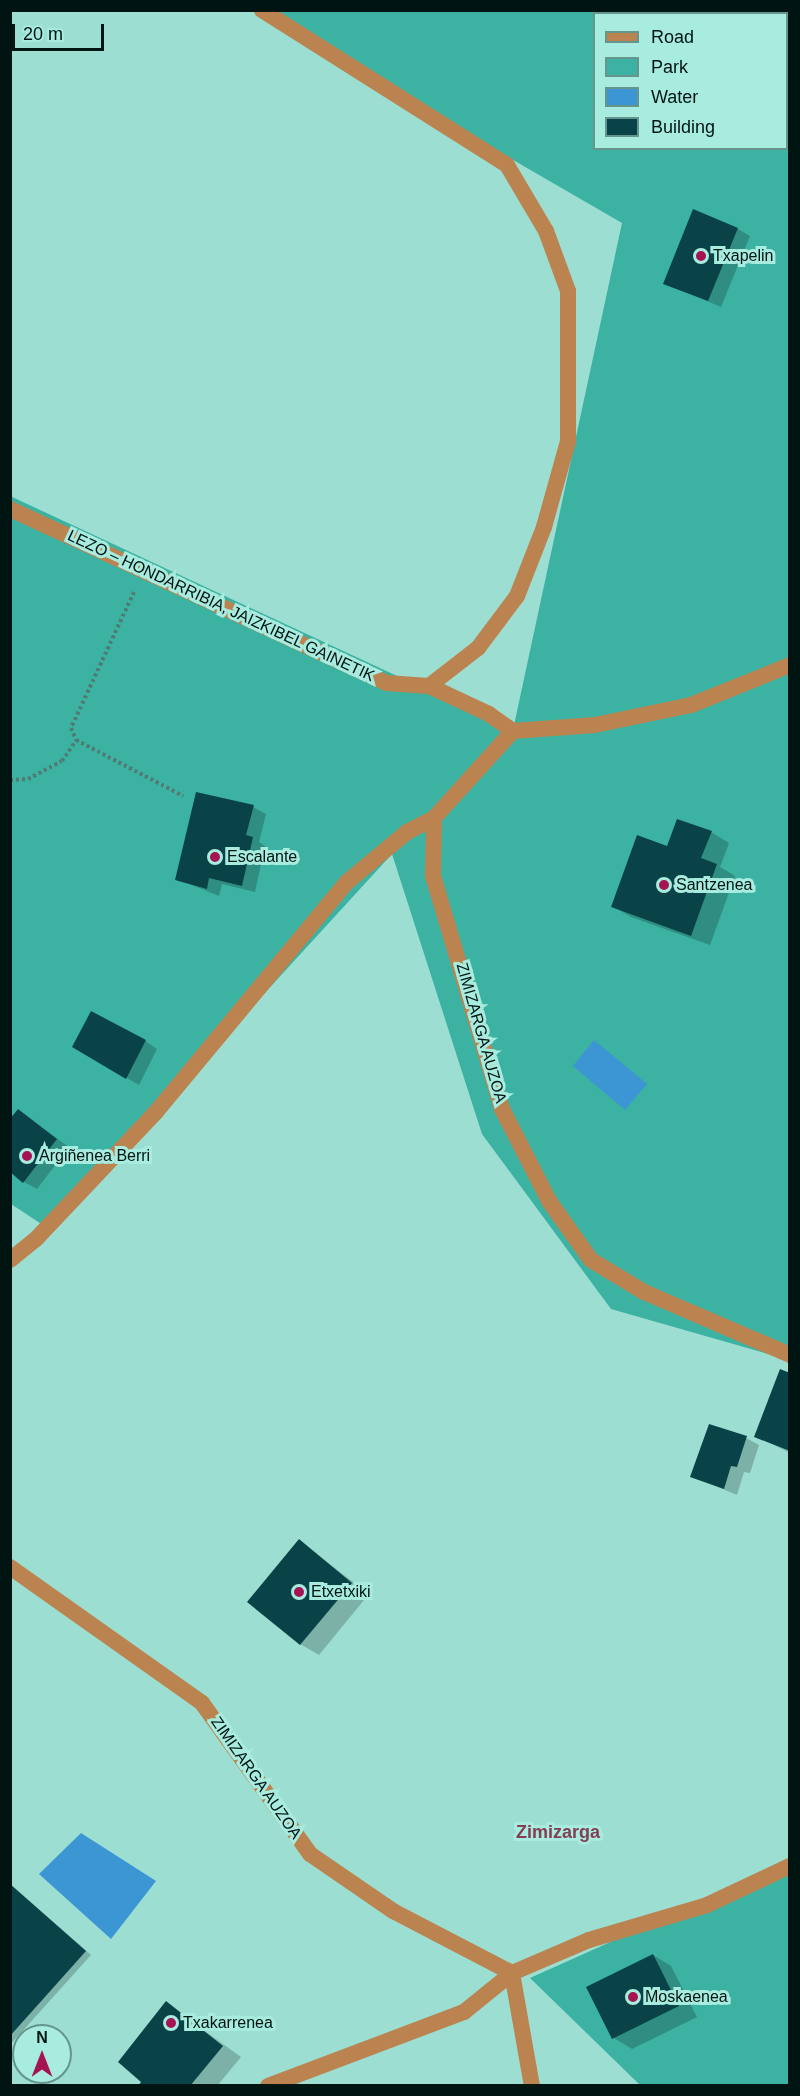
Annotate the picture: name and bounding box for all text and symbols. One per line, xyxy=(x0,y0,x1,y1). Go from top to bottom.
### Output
scale bar xyxy=(15,12,106,50)
legend xyxy=(593,12,788,150)
text: 20 m xyxy=(23,24,63,44)
text: Road xyxy=(651,27,694,47)
text: Park xyxy=(651,57,688,77)
text: Water xyxy=(651,87,698,107)
text: Building xyxy=(651,117,715,137)
place label: Txapelin xyxy=(713,246,773,266)
marker: Txapelin xyxy=(694,249,708,263)
street label: LEZO – HONDARRIBIA, JAIZKIBEL GAINETIK xyxy=(64,526,378,686)
place label: Escalante xyxy=(227,847,297,867)
marker: Escalante xyxy=(208,850,222,864)
place label: Santzenea xyxy=(676,875,753,895)
marker: Santzenea xyxy=(657,878,671,892)
street label: ZIMIZARGA AUZOA xyxy=(452,960,510,1106)
place label: Argiñenea Berri xyxy=(39,1146,150,1166)
marker: Argiñenea Berri xyxy=(20,1149,34,1163)
place label: Etxetxiki xyxy=(311,1582,371,1602)
marker: Etxetxiki xyxy=(292,1585,306,1599)
street label: ZIMIZARGA AUZOA xyxy=(206,1712,306,1844)
district label: Zimizarga xyxy=(516,1821,600,1843)
place label: Moskaenea xyxy=(645,1987,728,2007)
marker: Moskaenea xyxy=(626,1990,640,2004)
place label: Txakarrenea xyxy=(183,2013,273,2033)
marker: Txakarrenea xyxy=(164,2016,178,2030)
north arrow xyxy=(12,2024,72,2084)
text: N xyxy=(36,2029,48,2046)

